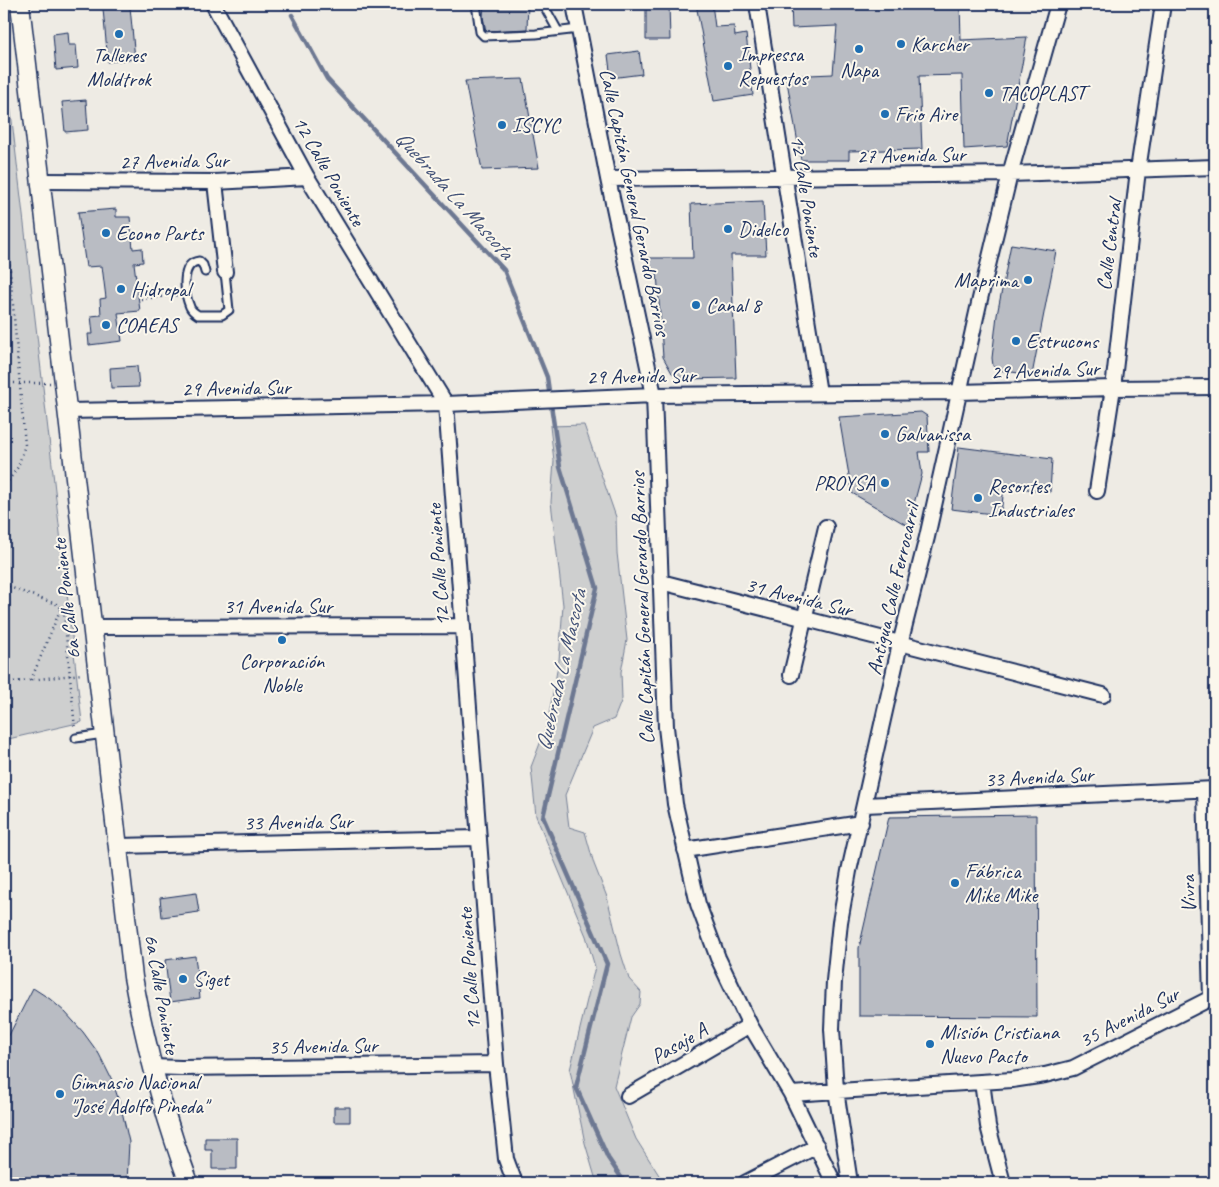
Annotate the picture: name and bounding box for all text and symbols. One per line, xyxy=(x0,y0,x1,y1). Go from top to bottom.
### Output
marker: Talleres Moldtrok xyxy=(113,28,125,40)
place label: Karcher xyxy=(911,31,971,57)
marker: Karcher xyxy=(895,38,907,50)
place label: Impressa Repuestos xyxy=(738,41,809,91)
place label: Talleres Moldtrok xyxy=(87,42,152,92)
marker: Napa xyxy=(853,43,865,55)
place label: Napa xyxy=(840,57,880,83)
marker: Impressa Repuestos xyxy=(722,60,734,72)
street label: Calle Capitán General Gerardo Barrios xyxy=(594,66,676,340)
place label: TACOPLAST xyxy=(999,80,1091,106)
marker: TACOPLAST xyxy=(983,87,995,99)
place label: Frio Aire xyxy=(895,101,959,127)
marker: Frio Aire xyxy=(879,108,891,120)
street label: 12 Calle Poniente xyxy=(287,111,371,232)
place label: ISCYC xyxy=(512,112,562,138)
marker: ISCYC xyxy=(496,119,508,131)
water label: Quebrada La Mascota xyxy=(389,124,521,267)
street label: 12 Calle Poniente xyxy=(785,134,830,260)
street label: 27 Avenida Sur xyxy=(856,141,968,169)
street label: 27 Avenida Sur xyxy=(119,147,231,175)
street label: Calle Central xyxy=(1091,194,1128,292)
place label: Didelco xyxy=(738,216,790,242)
place label: Econo Parts xyxy=(116,220,205,246)
marker: Didelco xyxy=(722,223,734,235)
marker: Econo Parts xyxy=(100,227,112,239)
place label: Maprima xyxy=(954,267,1020,293)
marker: Maprima xyxy=(1022,274,1034,286)
place label: Hidropal xyxy=(131,276,194,302)
marker: Hidropal xyxy=(115,283,127,295)
place label: Canal 8 xyxy=(706,292,764,318)
marker: Canal 8 xyxy=(690,299,702,311)
place label: COAEAS xyxy=(116,312,180,338)
marker: COAEAS xyxy=(100,319,112,331)
place label: Estrucons xyxy=(1026,328,1100,354)
marker: Estrucons xyxy=(1010,335,1022,347)
street label: 29 Avenida Sur xyxy=(990,355,1102,385)
street label: 29 Avenida Sur xyxy=(586,362,698,390)
street label: 29 Avenida Sur xyxy=(181,374,293,402)
place label: Galvanissa xyxy=(895,421,972,447)
marker: Galvanissa xyxy=(879,428,891,440)
street label: Calle Capitán General Gerardo Barrios xyxy=(624,470,660,745)
place label: PROYSA xyxy=(814,470,875,496)
place label: Resortes Industriales xyxy=(988,473,1075,523)
marker: PROYSA xyxy=(879,477,891,489)
marker: Resortes Industriales xyxy=(972,492,984,504)
street label: Antigua Calle Ferrocarril xyxy=(861,497,926,677)
street label: 12 Calle Poniente xyxy=(421,502,455,627)
street label: 6a Calle Poniente xyxy=(45,535,86,661)
street label: 31 Avenida Sur xyxy=(743,571,857,623)
water label: Quebrada La Mascota xyxy=(529,585,594,753)
street label: 31 Avenida Sur xyxy=(224,593,335,619)
marker: Corporación Noble xyxy=(276,634,288,646)
place label: Corporación Noble xyxy=(240,648,325,698)
street label: 33 Avenida Sur xyxy=(984,761,1096,793)
street label: 33 Avenida Sur xyxy=(243,808,355,836)
place label: Fábrica Mike Mike xyxy=(965,858,1040,908)
street label: Vivra xyxy=(1174,873,1202,913)
marker: Fábrica Mike Mike xyxy=(949,877,961,889)
street label: 12 Calle Poniente xyxy=(452,906,486,1031)
street label: 6a Calle Poniente xyxy=(139,932,186,1058)
place label: Siget xyxy=(193,966,231,992)
marker: Siget xyxy=(177,973,189,985)
street label: 35 Avenida Sur xyxy=(1075,980,1185,1053)
street label: Pasaje A xyxy=(646,1016,713,1069)
place label: Misión Cristiana Nuevo Pacto xyxy=(940,1019,1061,1069)
street label: 35 Avenida Sur xyxy=(268,1032,380,1060)
marker: Misión Cristiana Nuevo Pacto xyxy=(924,1038,936,1050)
place label: Gimnasio Nacional "José Adolfo Pineda" xyxy=(70,1069,212,1119)
marker: Gimnasio Nacional "José Adolfo Pineda" xyxy=(54,1088,66,1100)

